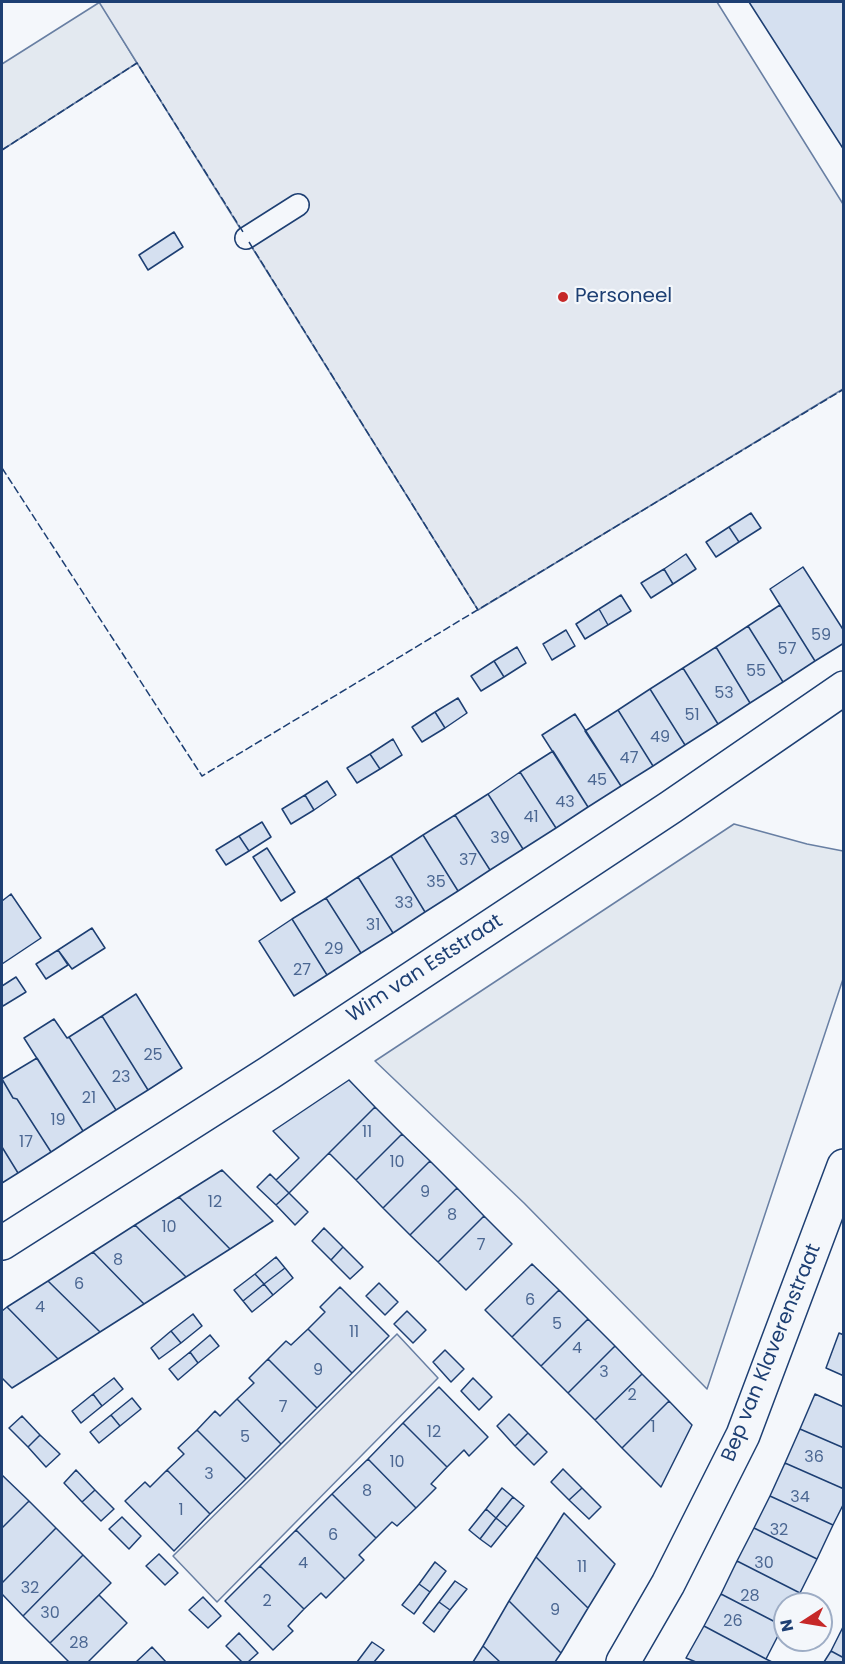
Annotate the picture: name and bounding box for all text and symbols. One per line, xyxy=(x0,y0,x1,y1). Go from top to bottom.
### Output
place label: Personeel xyxy=(575,285,672,309)
marker: Personeel xyxy=(556,290,570,304)
house number: 59 xyxy=(811,626,831,646)
house number: 57 xyxy=(778,640,796,660)
house number: 55 xyxy=(746,662,766,682)
house number: 53 xyxy=(714,684,734,704)
house number: 51 xyxy=(684,706,700,726)
house number: 49 xyxy=(650,728,670,748)
house number: 47 xyxy=(620,749,638,769)
house number: 45 xyxy=(587,771,607,791)
house number: 43 xyxy=(555,793,575,813)
house number: 41 xyxy=(523,808,539,828)
house number: 39 xyxy=(490,829,510,849)
house number: 37 xyxy=(459,851,477,871)
house number: 35 xyxy=(426,873,446,893)
house number: 33 xyxy=(395,894,413,914)
street label: Wim van Eststraat xyxy=(343,910,507,1028)
house number: 31 xyxy=(366,916,380,936)
house number: 29 xyxy=(324,940,344,960)
house number: 27 xyxy=(293,961,311,981)
house number: 25 xyxy=(143,1046,163,1066)
house number: 23 xyxy=(112,1068,130,1088)
house number: 21 xyxy=(82,1089,96,1109)
house number: 19 xyxy=(50,1111,66,1131)
house number: 11 xyxy=(362,1123,372,1143)
house number: 17 xyxy=(19,1133,33,1153)
house number: 10 xyxy=(389,1153,405,1173)
house number: 9 xyxy=(420,1183,430,1203)
house number: 12 xyxy=(208,1193,222,1213)
house number: 8 xyxy=(447,1206,457,1226)
house number: 10 xyxy=(161,1218,177,1238)
house number: 7 xyxy=(477,1236,485,1256)
street label: Bep van Klaverenstraat xyxy=(717,1241,827,1465)
house number: 8 xyxy=(113,1251,123,1271)
house number: 6 xyxy=(74,1275,84,1295)
house number: 6 xyxy=(525,1291,535,1311)
house number: 4 xyxy=(35,1298,45,1318)
house number: 5 xyxy=(552,1315,562,1335)
house number: 11 xyxy=(349,1323,359,1343)
house number: 4 xyxy=(572,1339,582,1359)
house number: 9 xyxy=(313,1361,323,1381)
house number: 3 xyxy=(599,1363,609,1383)
house number: 2 xyxy=(627,1386,637,1406)
house number: 7 xyxy=(279,1398,287,1418)
house number: 1 xyxy=(650,1418,656,1438)
house number: 12 xyxy=(427,1423,441,1443)
house number: 5 xyxy=(240,1428,250,1448)
house number: 36 xyxy=(804,1448,824,1468)
house number: 10 xyxy=(389,1453,405,1473)
house number: 3 xyxy=(204,1465,214,1485)
house number: 8 xyxy=(362,1482,372,1502)
house number: 34 xyxy=(790,1488,810,1508)
house number: 1 xyxy=(178,1501,184,1521)
house number: 32 xyxy=(770,1521,788,1541)
house number: 6 xyxy=(328,1526,338,1546)
house number: 4 xyxy=(298,1554,308,1574)
house number: 30 xyxy=(754,1554,774,1574)
house number: 11 xyxy=(577,1558,587,1578)
house number: 32 xyxy=(21,1579,39,1599)
house number: 28 xyxy=(740,1587,760,1607)
house number: 2 xyxy=(262,1592,272,1612)
north arrow xyxy=(773,1592,833,1652)
house number: 9 xyxy=(550,1601,560,1621)
house number: 30 xyxy=(40,1604,60,1624)
house number: 26 xyxy=(723,1612,743,1632)
text: N xyxy=(774,1617,799,1634)
house number: 28 xyxy=(69,1634,89,1654)

